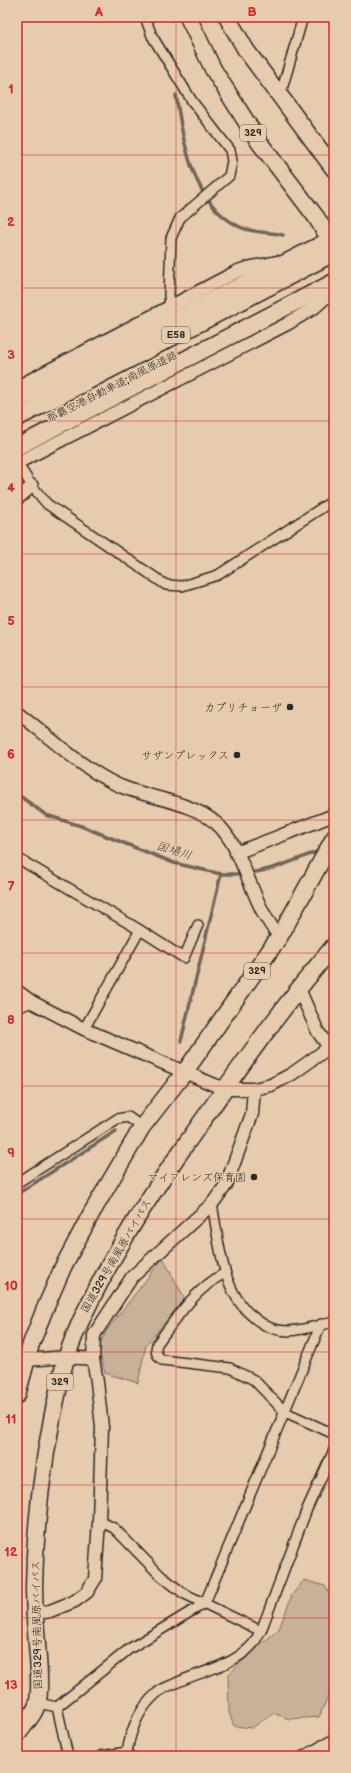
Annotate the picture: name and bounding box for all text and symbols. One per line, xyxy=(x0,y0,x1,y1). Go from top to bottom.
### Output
text: A xyxy=(94,4,103,20)
text: B xyxy=(247,4,257,20)
text: 1 xyxy=(8,81,14,97)
road number: 329 xyxy=(240,125,266,141)
text: 2 xyxy=(7,214,15,230)
road number: E58 xyxy=(162,327,190,343)
text: 3 xyxy=(7,347,15,363)
street label: 那覇空港自動車道;南風原道路 xyxy=(44,348,180,426)
text: 4 xyxy=(7,480,15,496)
text: 5 xyxy=(7,613,15,629)
place label: カプリチョーザ xyxy=(205,701,282,714)
marker: カプリチョーザ xyxy=(285,702,295,712)
text: 6 xyxy=(7,746,15,762)
place label: サザンプレックス xyxy=(141,749,229,762)
marker: サザンプレックス xyxy=(232,750,242,760)
water label: 国場川 xyxy=(155,839,193,863)
text: 7 xyxy=(7,879,15,895)
road number: 329 xyxy=(244,963,270,979)
text: 8 xyxy=(7,1012,15,1028)
text: 9 xyxy=(7,1145,15,1161)
place label: マイフレンズ保育園 xyxy=(147,1171,246,1184)
marker: マイフレンズ保育園 xyxy=(249,1172,259,1182)
street label: 国道329号南風原バイパス xyxy=(78,1197,154,1315)
text: 10 xyxy=(4,1278,18,1294)
road number: 329 xyxy=(47,1374,73,1390)
text: 11 xyxy=(6,1411,16,1427)
text: 12 xyxy=(4,1544,18,1560)
street label: 国道329号南風原バイパス xyxy=(29,1560,45,1690)
text: 13 xyxy=(4,1677,18,1693)

